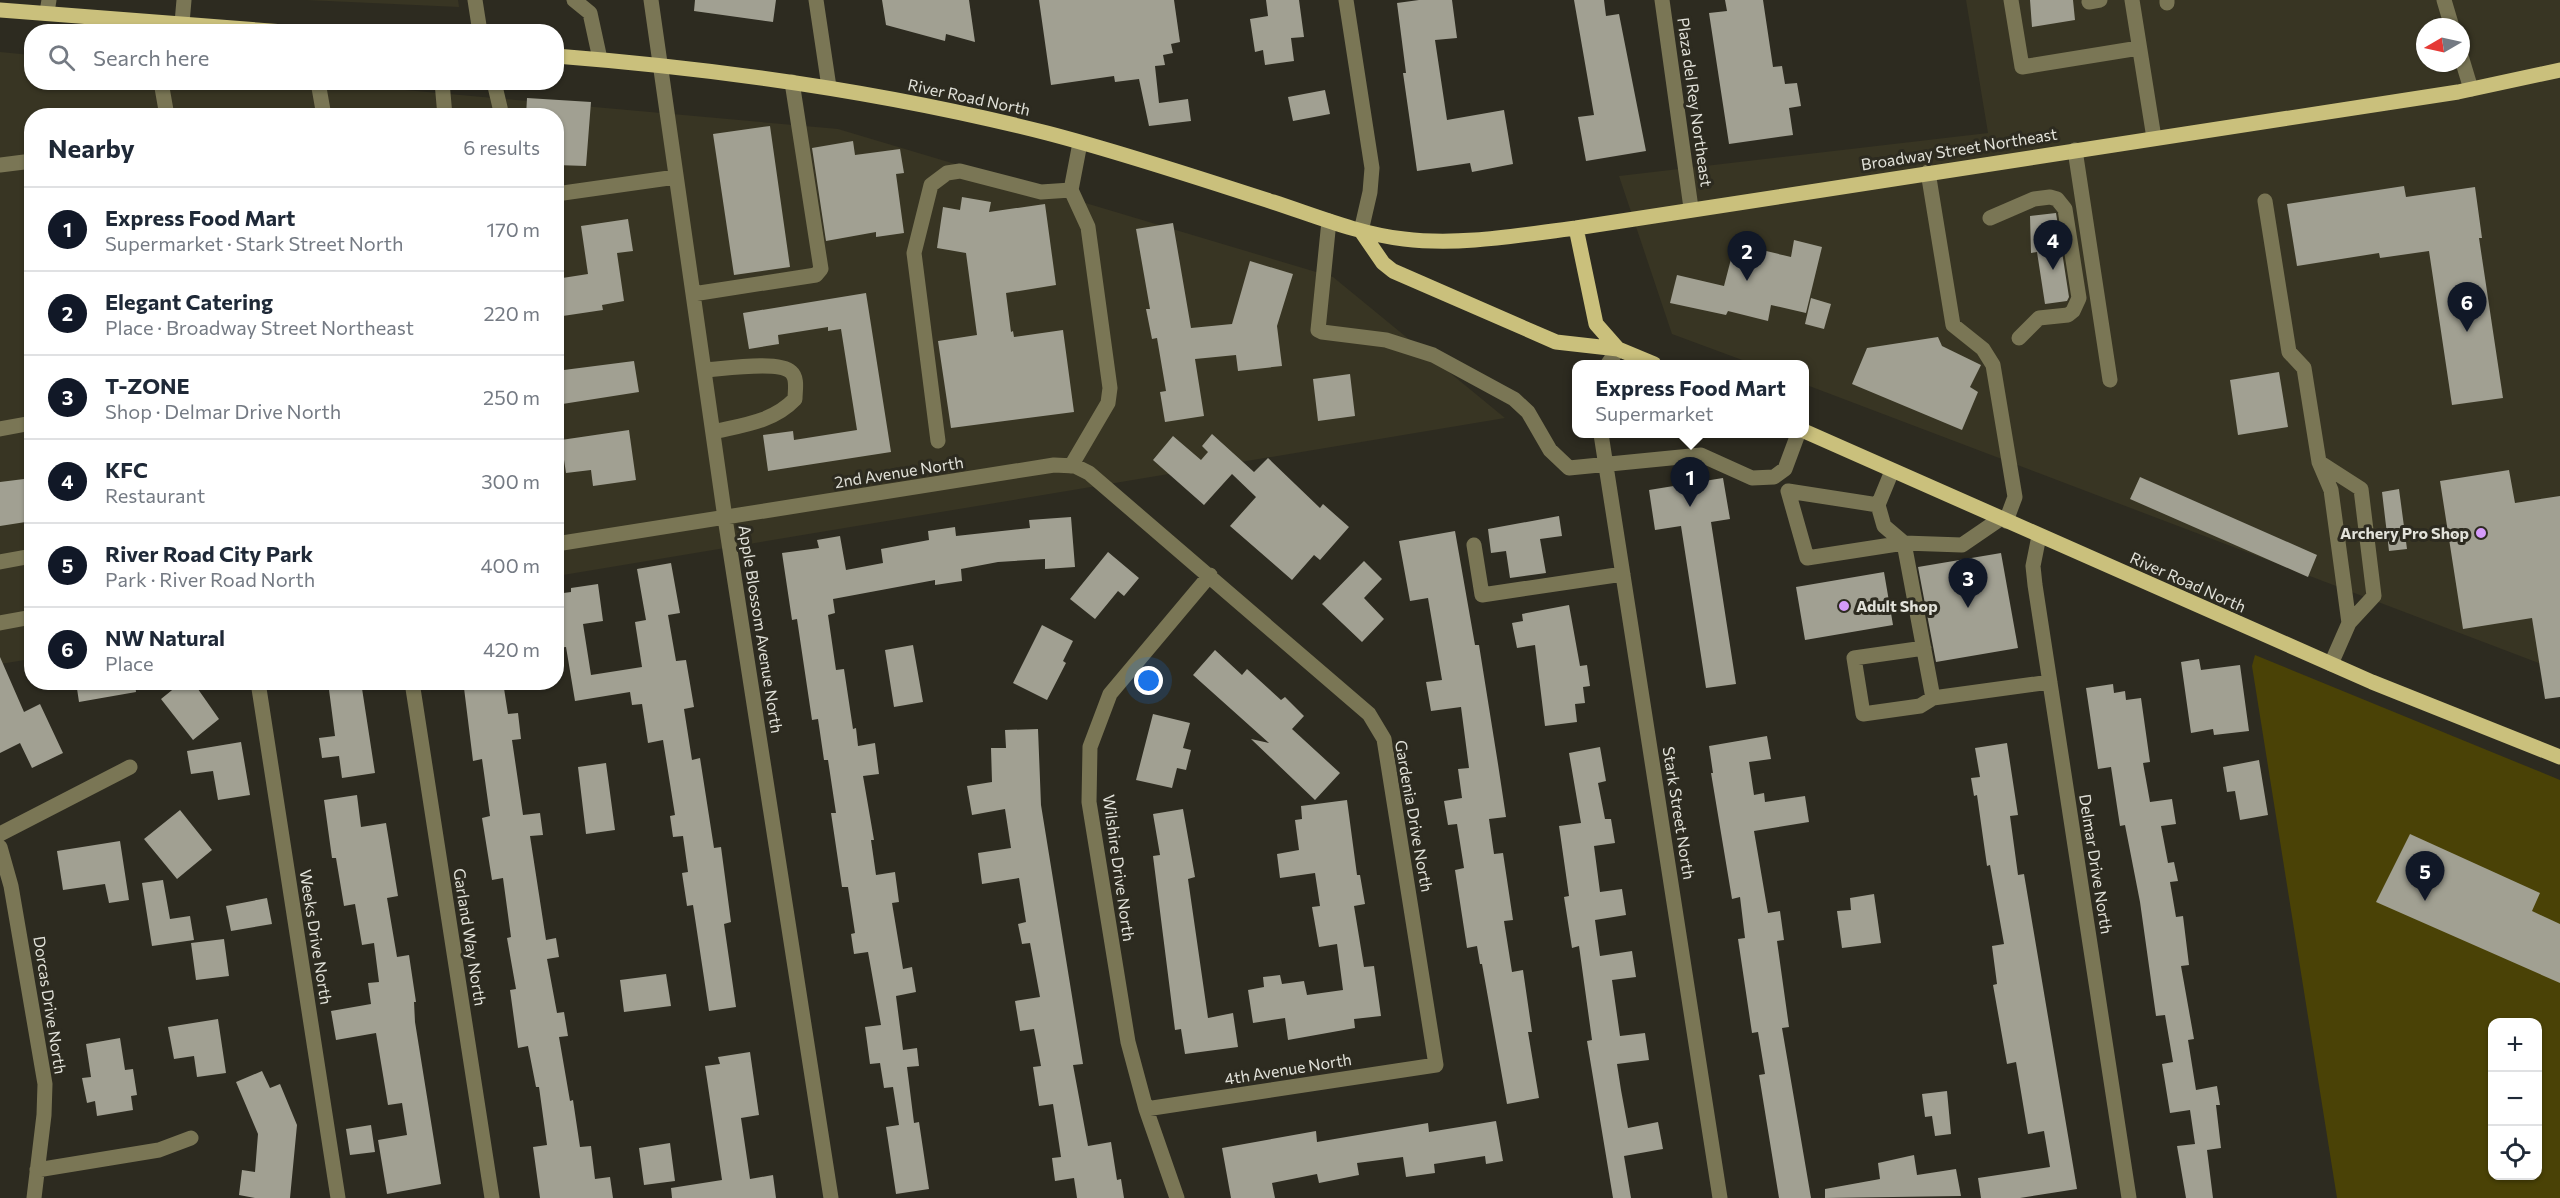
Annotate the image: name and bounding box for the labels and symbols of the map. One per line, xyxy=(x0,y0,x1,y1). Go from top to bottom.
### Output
street label: Plaza del Rey Northeast xyxy=(1674,16,1717,188)
north arrow xyxy=(2416,18,2470,72)
street label: River Road North xyxy=(906,74,1032,119)
street label: Broadway Street Northeast xyxy=(1859,124,2059,173)
pin: 4 xyxy=(2034,220,2072,270)
pin: 2 xyxy=(1728,232,1766,281)
pin: 6 xyxy=(2448,282,2486,332)
street label: 2nd Avenue North xyxy=(833,452,965,491)
pin: 1 xyxy=(1670,458,1710,507)
street label: Apple Blossom Avenue North xyxy=(736,523,787,734)
place label: Archery Pro Shop xyxy=(2340,523,2469,542)
marker: Archery Pro Shop xyxy=(2474,526,2488,540)
street label: River Road North xyxy=(2127,547,2249,616)
pin: 3 xyxy=(1948,558,1988,608)
place label: Adult Shop xyxy=(1856,596,1938,615)
marker: Adult Shop xyxy=(1837,599,1851,613)
your location xyxy=(1134,666,1163,695)
street label: Gardenia Drive North xyxy=(1392,738,1437,893)
street label: Stark Street North xyxy=(1660,745,1699,881)
street label: Wilshire Drive North xyxy=(1100,793,1139,943)
street label: Delmar Drive North xyxy=(2076,793,2117,935)
pin: 5 xyxy=(2406,852,2444,901)
street label: Garland Way North xyxy=(450,867,491,1007)
street label: Weeks Drive North xyxy=(296,868,337,1006)
street label: Dorcas Drive North xyxy=(30,935,71,1075)
street label: 4th Avenue North xyxy=(1223,1049,1353,1088)

